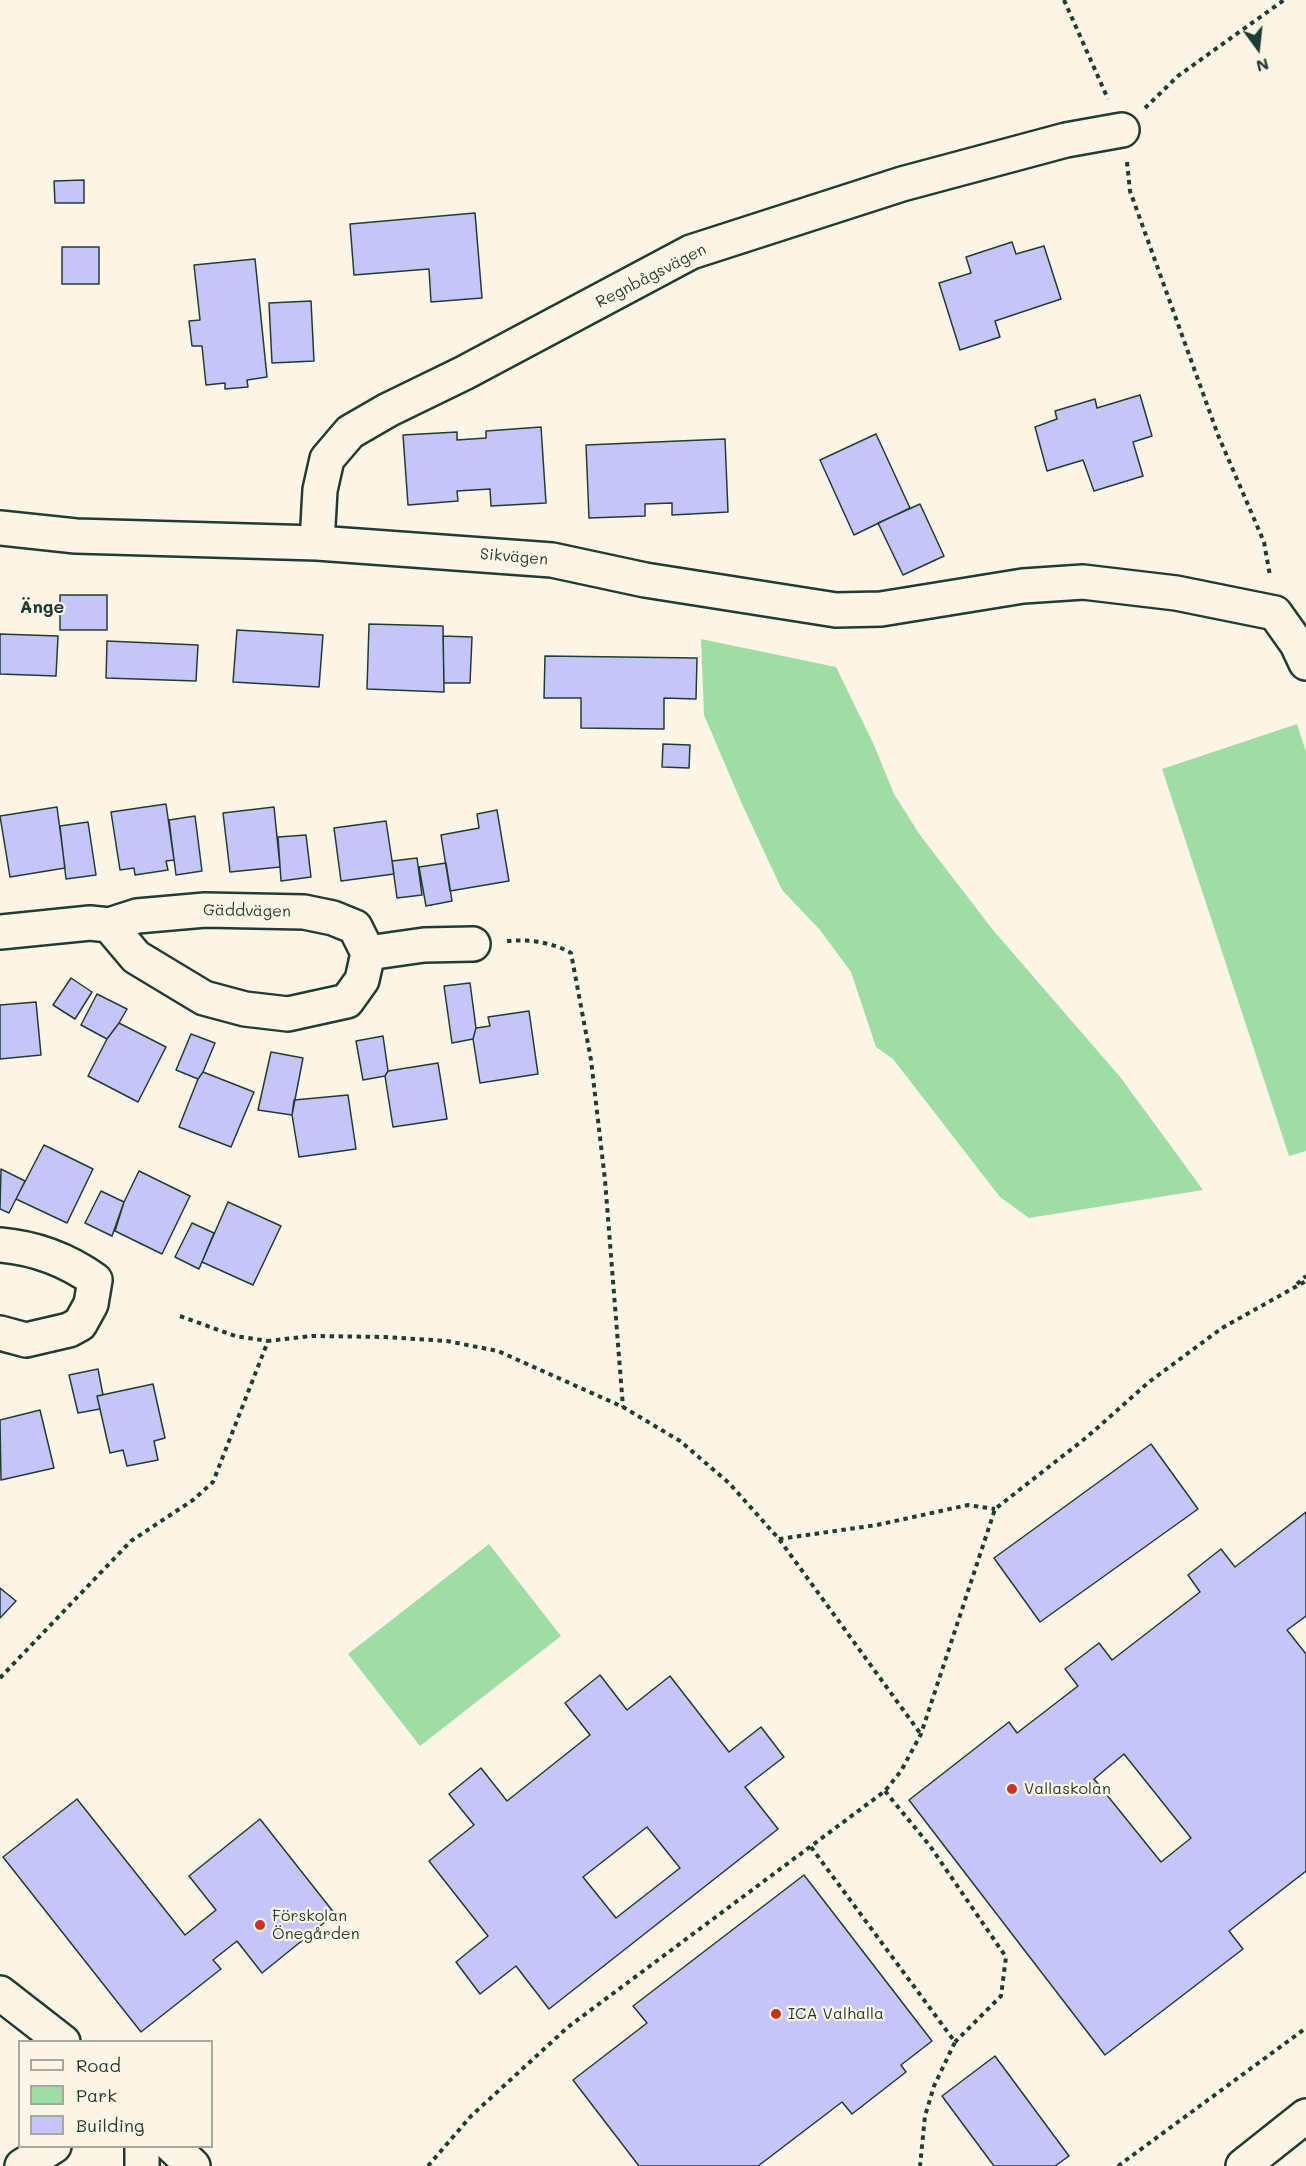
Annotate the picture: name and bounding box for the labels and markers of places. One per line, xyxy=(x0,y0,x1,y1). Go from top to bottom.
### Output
place label: Vallaskolan xyxy=(1024,1779,1111,1799)
marker: Vallaskolan xyxy=(1005,1782,1019,1796)
place label: Förskolan Önegården xyxy=(272,1906,360,1944)
marker: Förskolan Önegården xyxy=(253,1918,267,1932)
place label: ICA Valhalla xyxy=(788,2004,884,2024)
marker: ICA Valhalla xyxy=(769,2007,783,2021)

